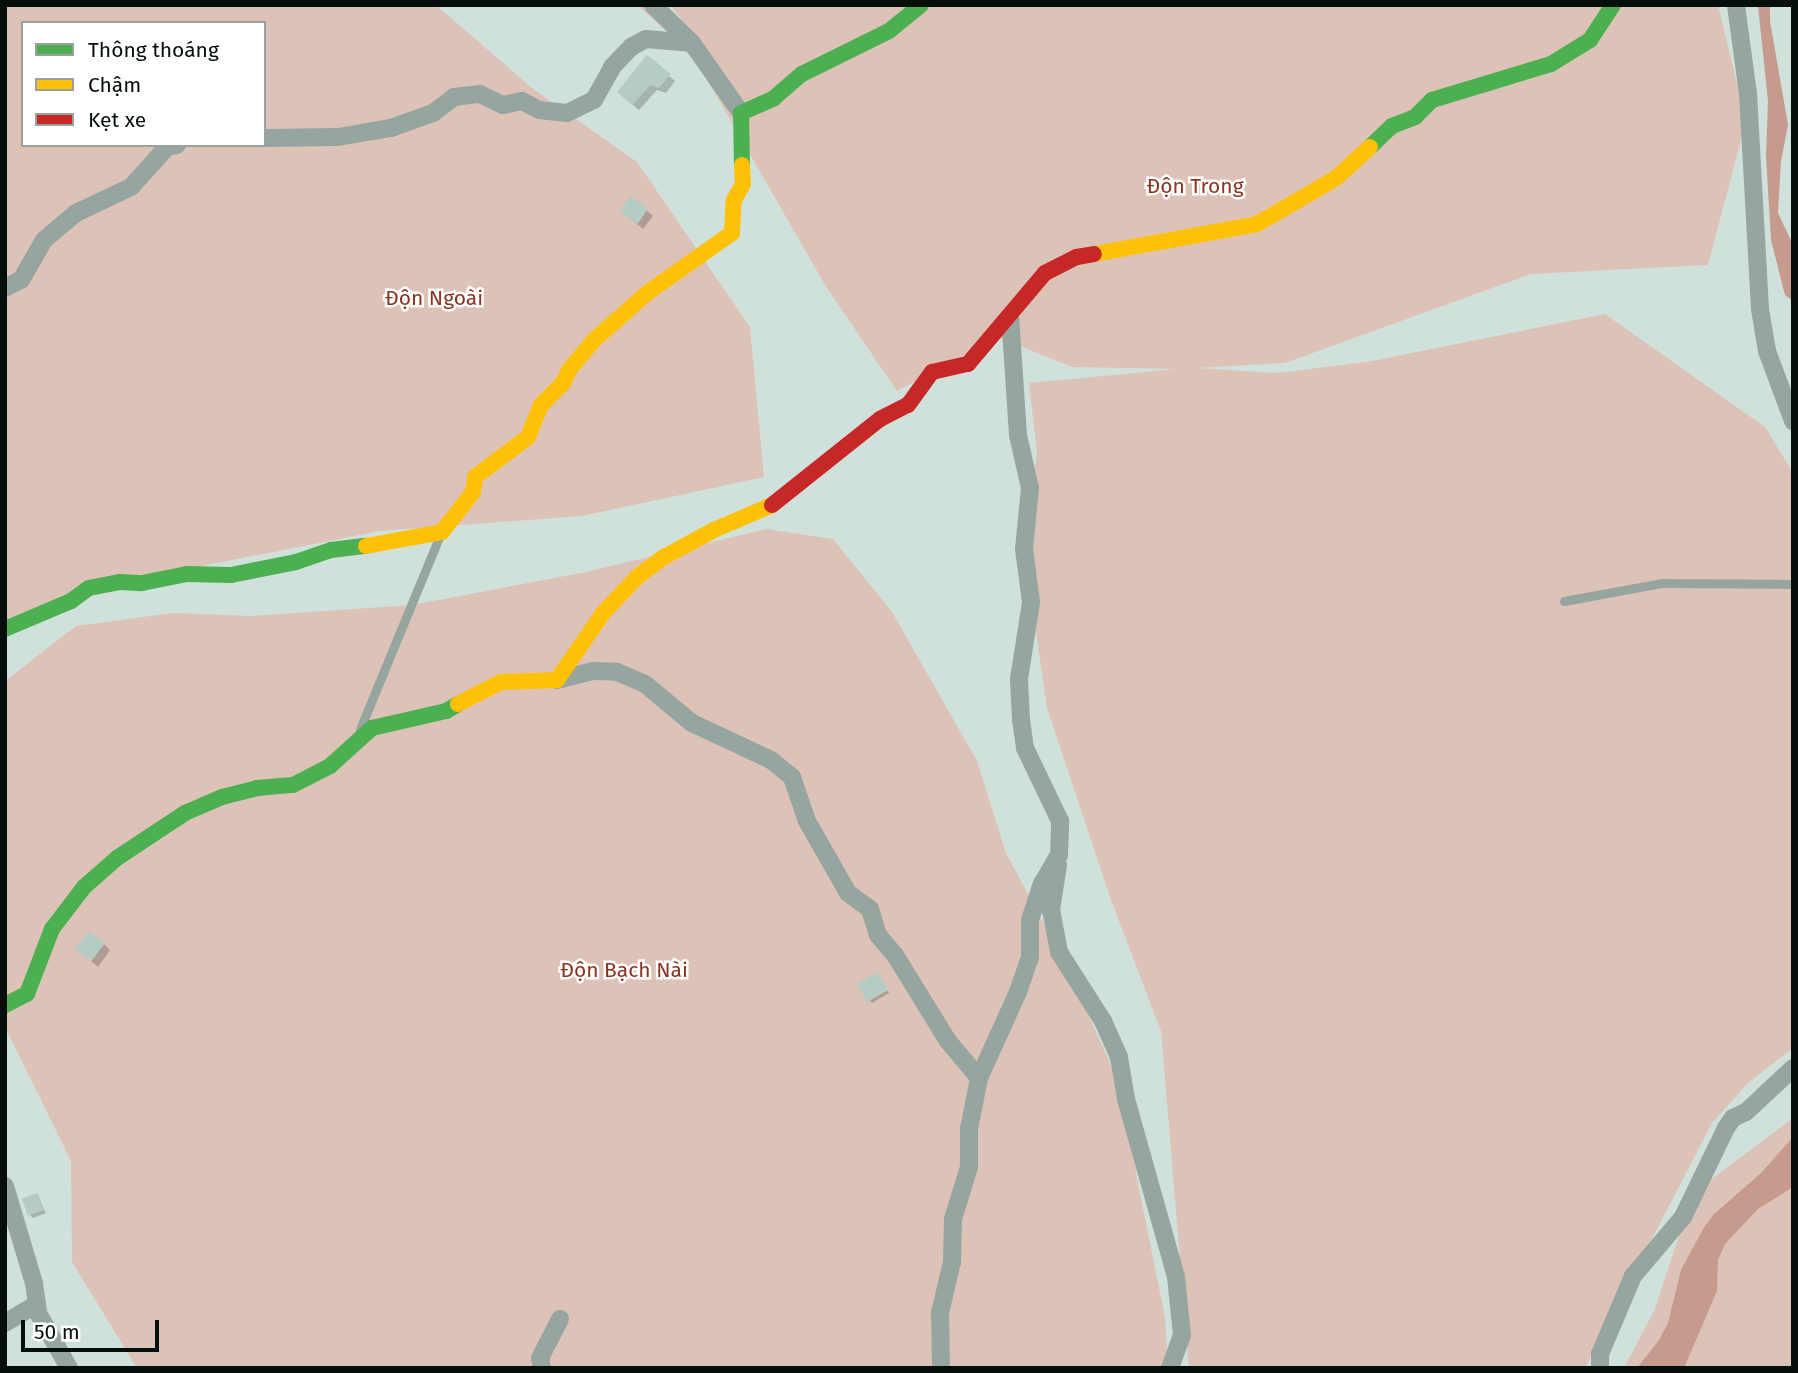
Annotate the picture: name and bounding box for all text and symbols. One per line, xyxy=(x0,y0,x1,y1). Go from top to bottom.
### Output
legend xyxy=(21,21,266,147)
text: Thông thoáng xyxy=(88,37,219,63)
text: Chậm xyxy=(88,72,141,98)
text: Kẹt xe xyxy=(88,107,146,133)
park label: Độn Trong xyxy=(1146,173,1244,199)
park label: Độn Ngoài xyxy=(385,285,483,311)
park label: Độn Bạch Nài xyxy=(560,957,688,983)
scale bar xyxy=(24,1306,163,1350)
text: 50 m xyxy=(34,1319,80,1345)

